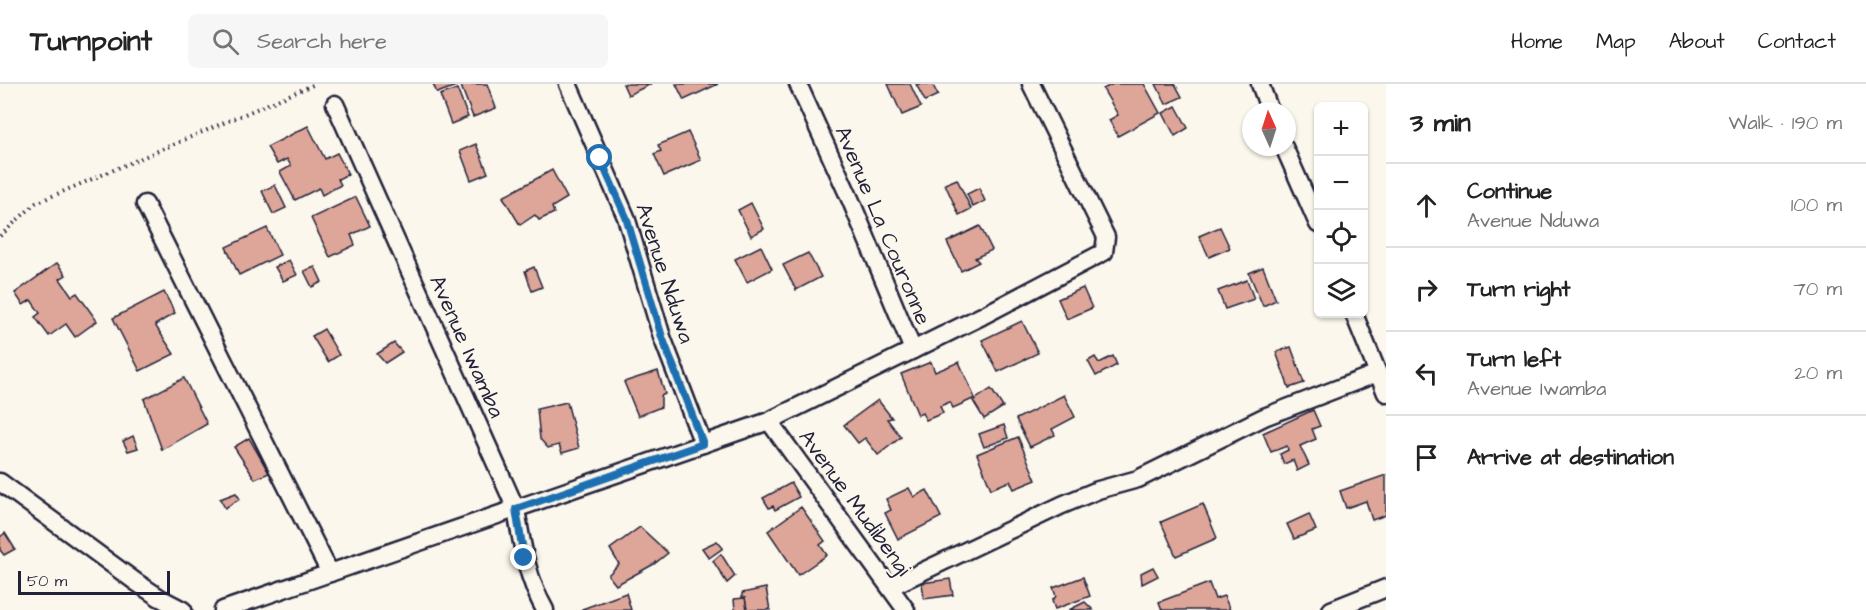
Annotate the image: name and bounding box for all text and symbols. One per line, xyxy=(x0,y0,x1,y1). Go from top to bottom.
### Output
search box xyxy=(188,14,608,68)
text: Turnpoint xyxy=(30,22,152,61)
icon: search xyxy=(209,25,242,58)
text: Search here xyxy=(257,26,387,57)
text: Home xyxy=(1511,27,1563,56)
text: Map xyxy=(1596,27,1636,56)
text: About xyxy=(1669,27,1725,56)
text: Contact xyxy=(1758,27,1836,56)
north arrow xyxy=(1242,102,1296,156)
map controls xyxy=(1314,102,1368,318)
button: + xyxy=(1314,102,1368,156)
text: 3 min xyxy=(1410,105,1471,141)
text: Walk · 190 m xyxy=(1729,109,1842,137)
street label: Avenue La Couronne xyxy=(827,121,939,330)
route start xyxy=(586,144,612,170)
button: − xyxy=(1314,156,1368,210)
text: Continue xyxy=(1467,176,1552,207)
icon: ahead xyxy=(1410,189,1443,222)
text: 100 m xyxy=(1791,191,1842,219)
street label: Avenue Nduwa xyxy=(627,199,702,347)
text: Avenue Nduwa xyxy=(1467,207,1599,235)
button: locate xyxy=(1314,210,1368,264)
button: layers xyxy=(1314,264,1368,318)
street label: Avenue Iwamba xyxy=(421,270,512,423)
icon: right xyxy=(1410,273,1443,306)
text: Turn right xyxy=(1467,274,1570,305)
text: 70 m xyxy=(1794,275,1842,303)
text: Turn left xyxy=(1467,344,1561,375)
icon: left xyxy=(1410,357,1443,390)
text: 20 m xyxy=(1794,359,1842,387)
text: Avenue Iwamba xyxy=(1467,375,1606,403)
street label: Avenue Mudibengi xyxy=(790,423,919,583)
icon: arrive xyxy=(1410,441,1443,474)
text: Arrive at destination xyxy=(1467,442,1674,473)
route end xyxy=(510,544,536,570)
scale bar xyxy=(18,568,170,596)
text: 50 m xyxy=(27,570,67,592)

